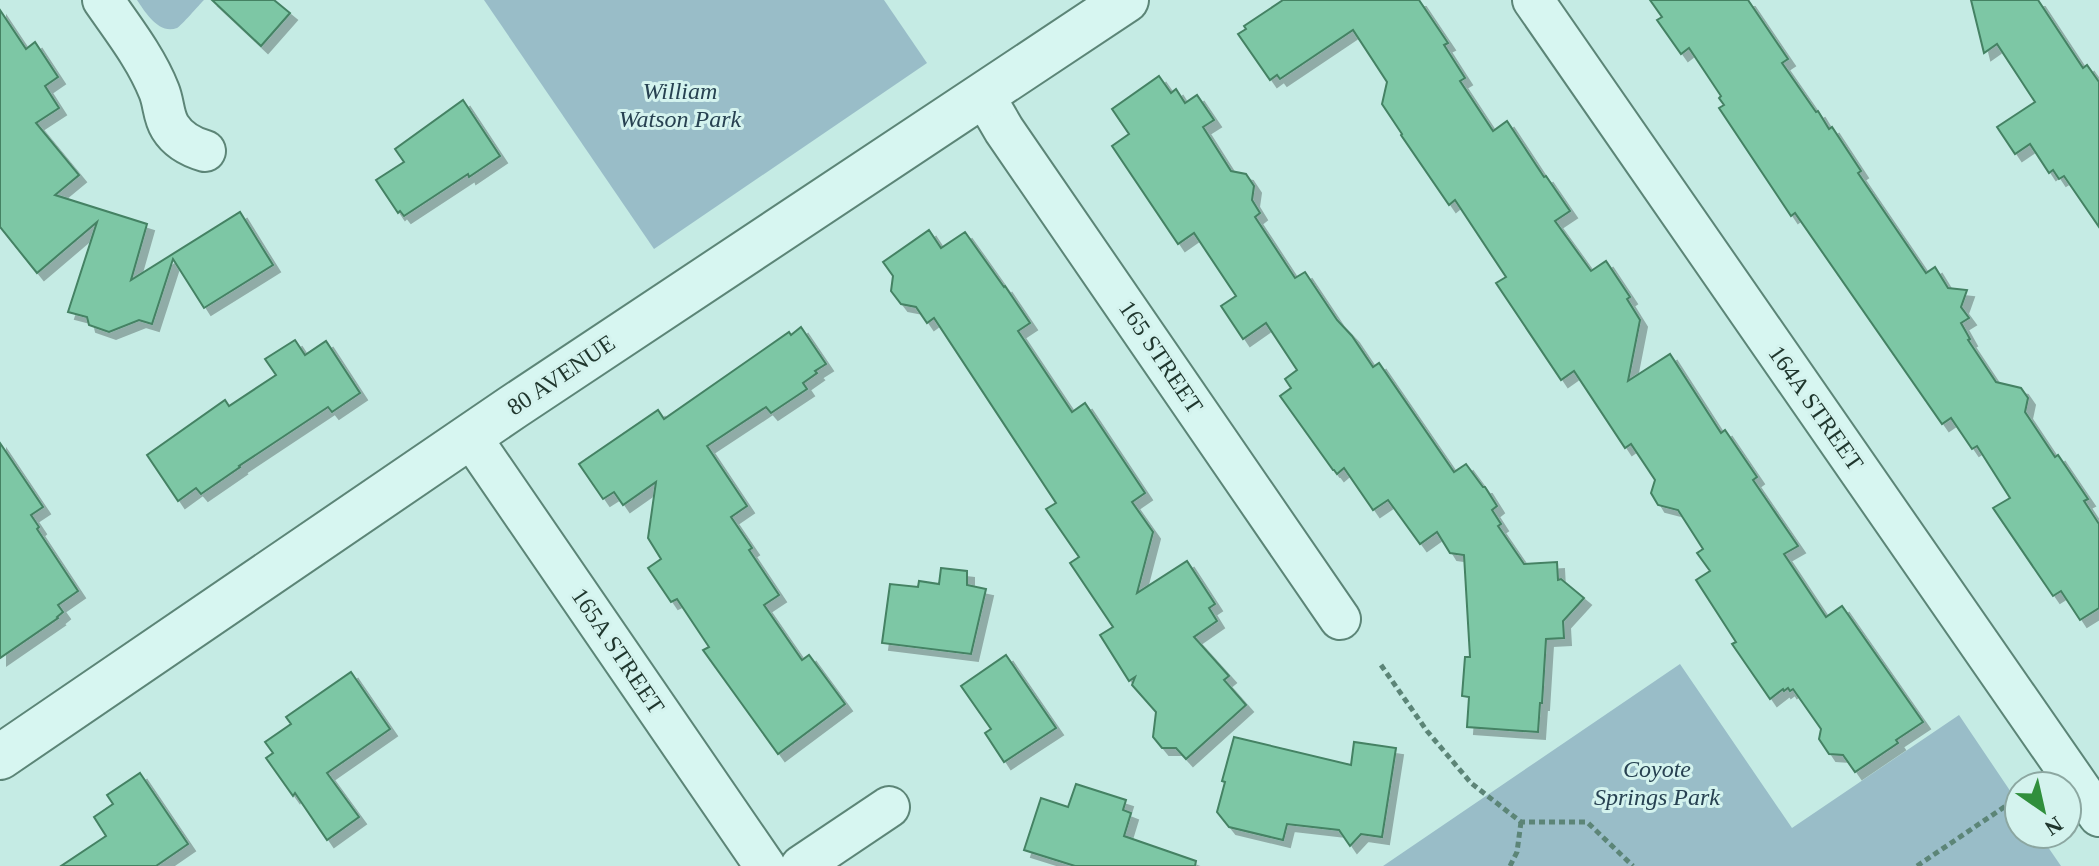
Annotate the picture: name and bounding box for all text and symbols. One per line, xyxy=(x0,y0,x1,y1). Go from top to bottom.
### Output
park label: William Watson Park xyxy=(619,78,742,132)
street label: 165 STREET xyxy=(1114,296,1208,418)
street label: 80 AVENUE xyxy=(502,329,620,421)
street label: 164A STREET xyxy=(1763,341,1869,476)
street label: 165A STREET xyxy=(566,583,670,719)
park label: Coyote Springs Park xyxy=(1594,756,1720,810)
north arrow xyxy=(2003,770,2083,850)
text: N xyxy=(2040,811,2067,841)

